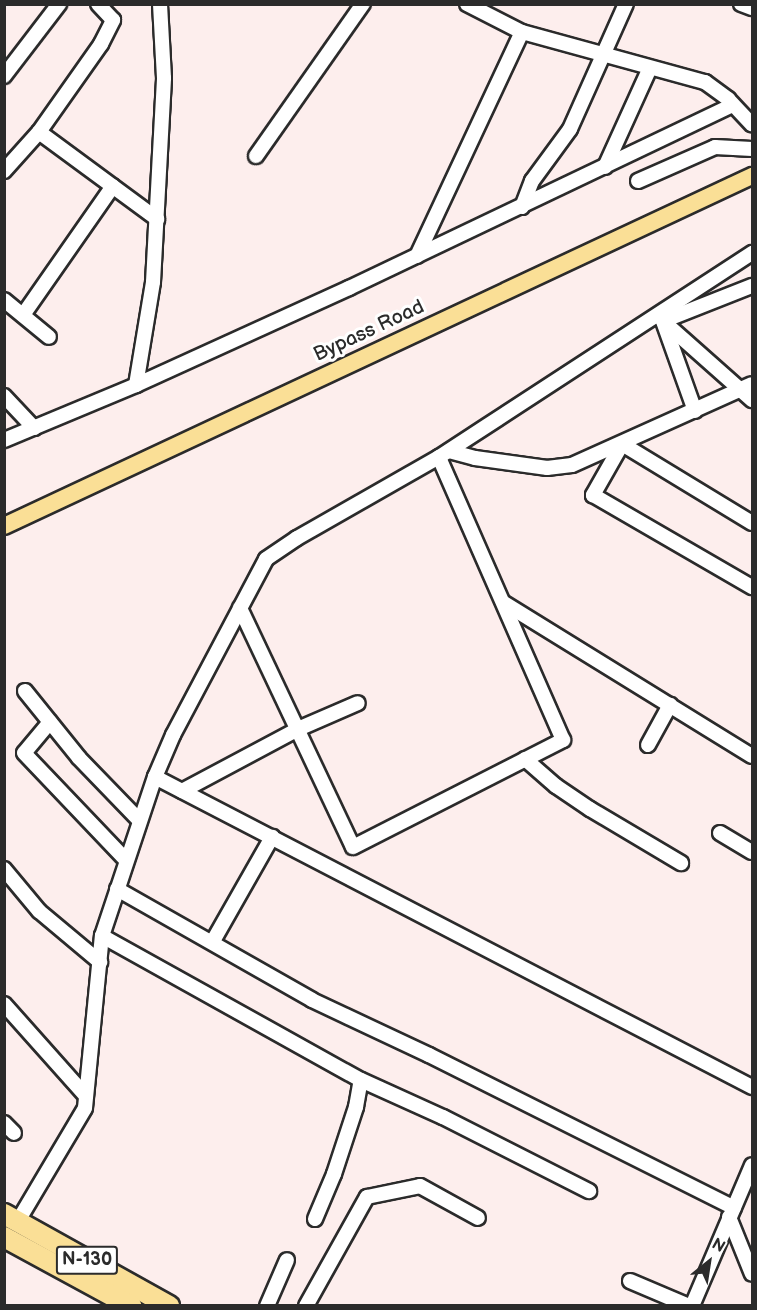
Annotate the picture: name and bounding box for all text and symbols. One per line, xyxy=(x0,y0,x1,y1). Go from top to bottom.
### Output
street label: Bypass Road xyxy=(310,295,428,367)
north arrow xyxy=(679,1232,739,1292)
text: N xyxy=(708,1235,728,1257)
road number: N-130 xyxy=(56,1245,118,1275)

